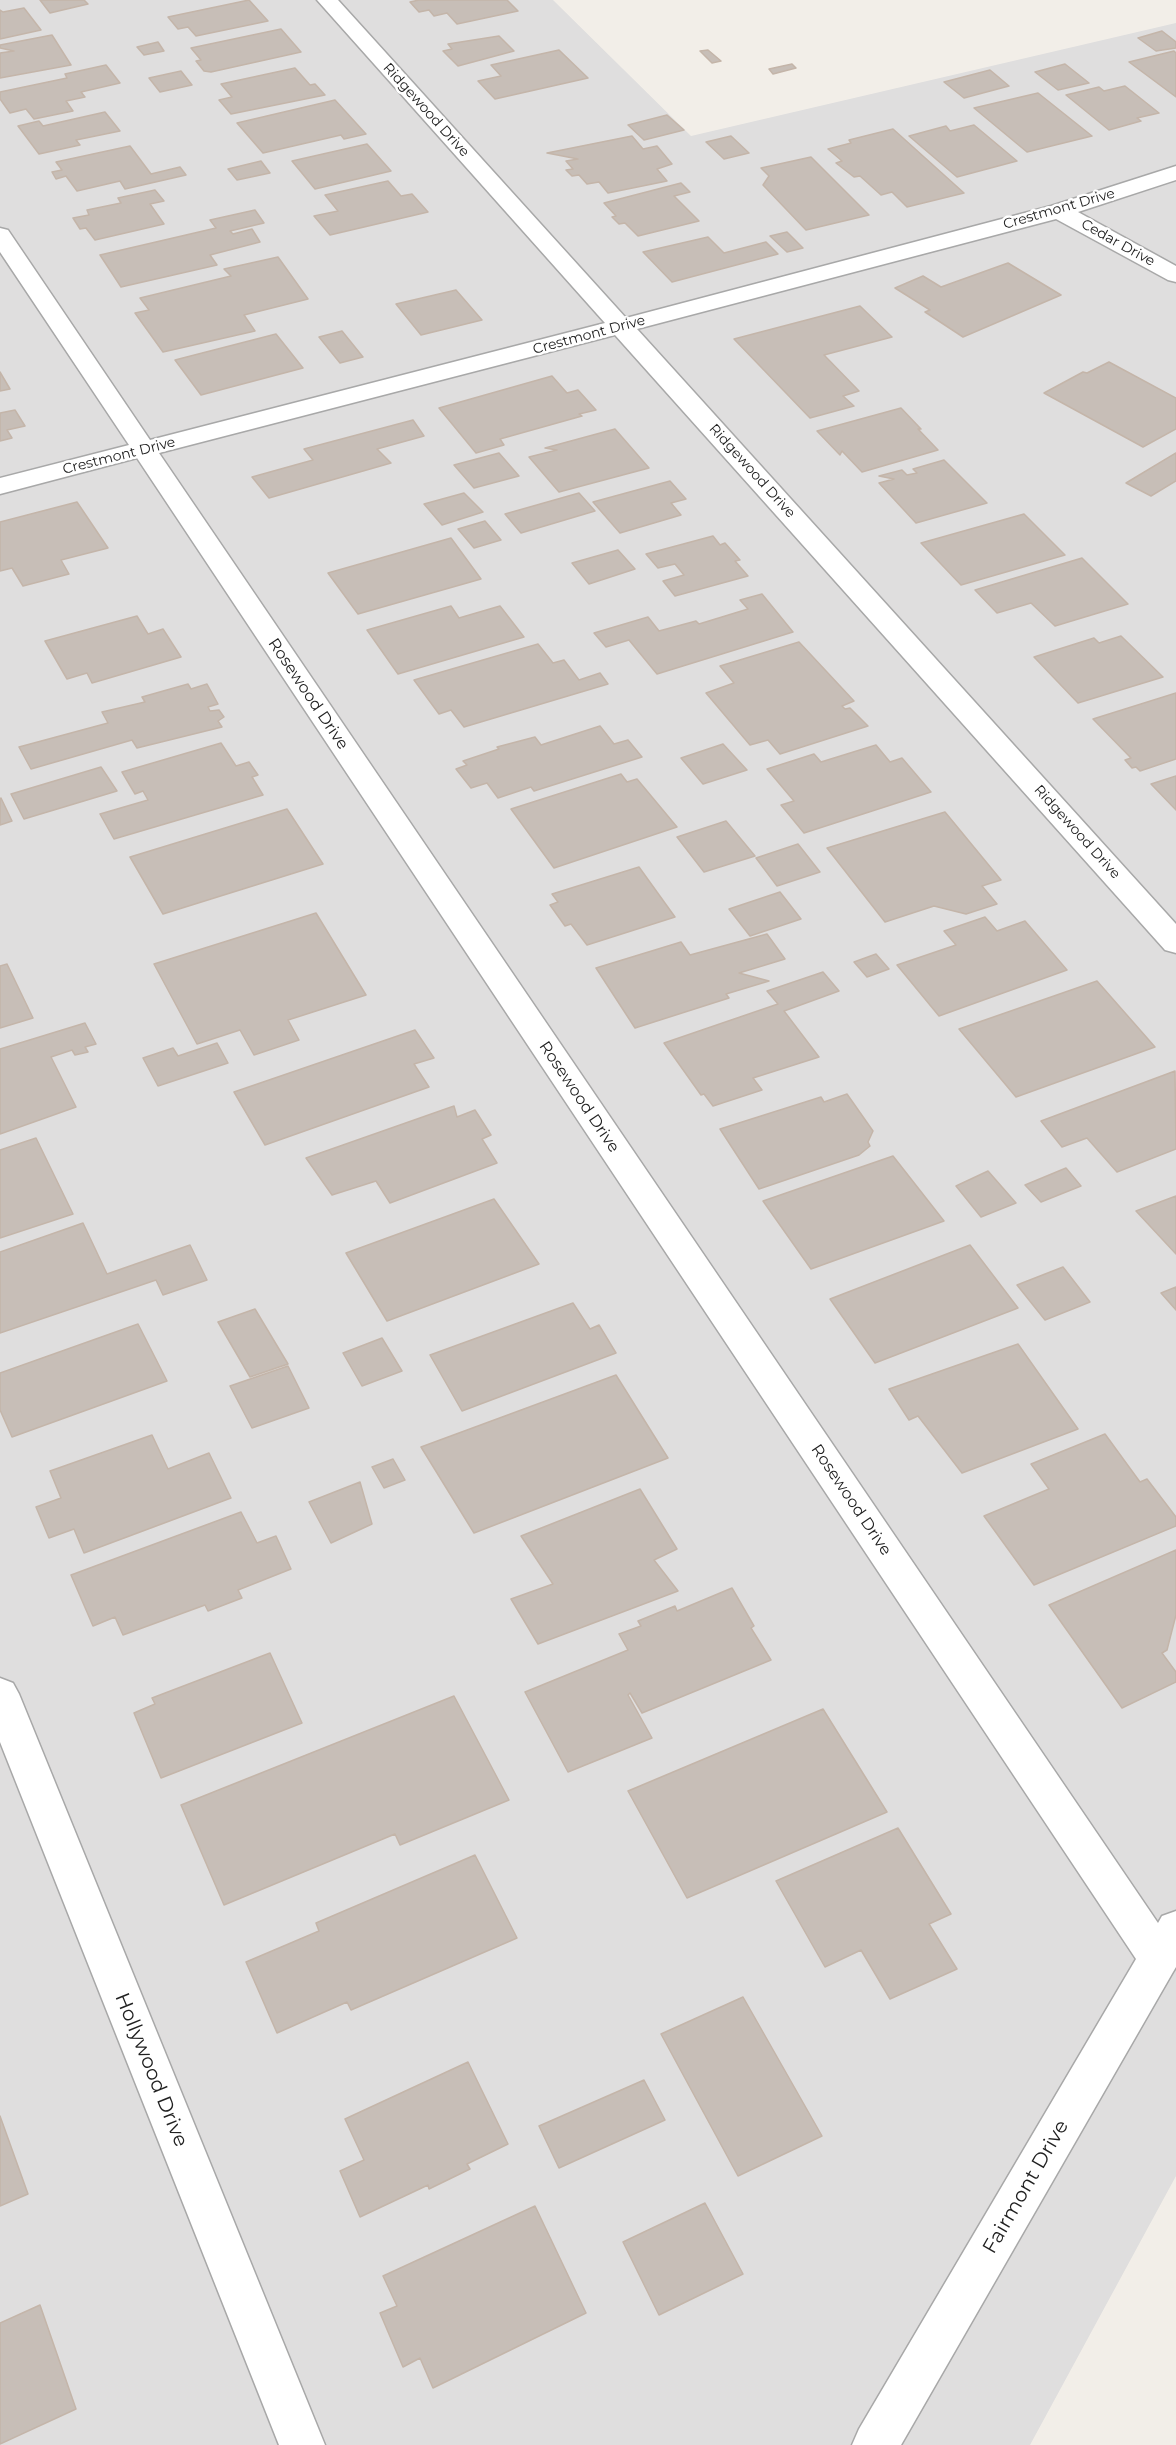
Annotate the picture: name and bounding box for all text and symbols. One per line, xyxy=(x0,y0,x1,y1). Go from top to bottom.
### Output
street label: Ridgewood Drive xyxy=(379,60,473,160)
street label: Crestmont Drive xyxy=(1001,185,1117,233)
street label: Cedar Drive xyxy=(1078,216,1158,270)
street label: Crestmont Drive xyxy=(531,312,647,358)
street label: Ridgewood Drive xyxy=(705,421,799,521)
street label: Crestmont Drive xyxy=(61,434,177,478)
street label: Rosewood Drive xyxy=(264,635,352,753)
street label: Ridgewood Drive xyxy=(1030,782,1124,882)
street label: Rosewood Drive xyxy=(535,1038,623,1156)
street label: Rosewood Drive xyxy=(807,1441,895,1559)
street label: Hollywood Drive xyxy=(109,1990,193,2150)
street label: Fairmont Drive xyxy=(978,2116,1074,2258)

